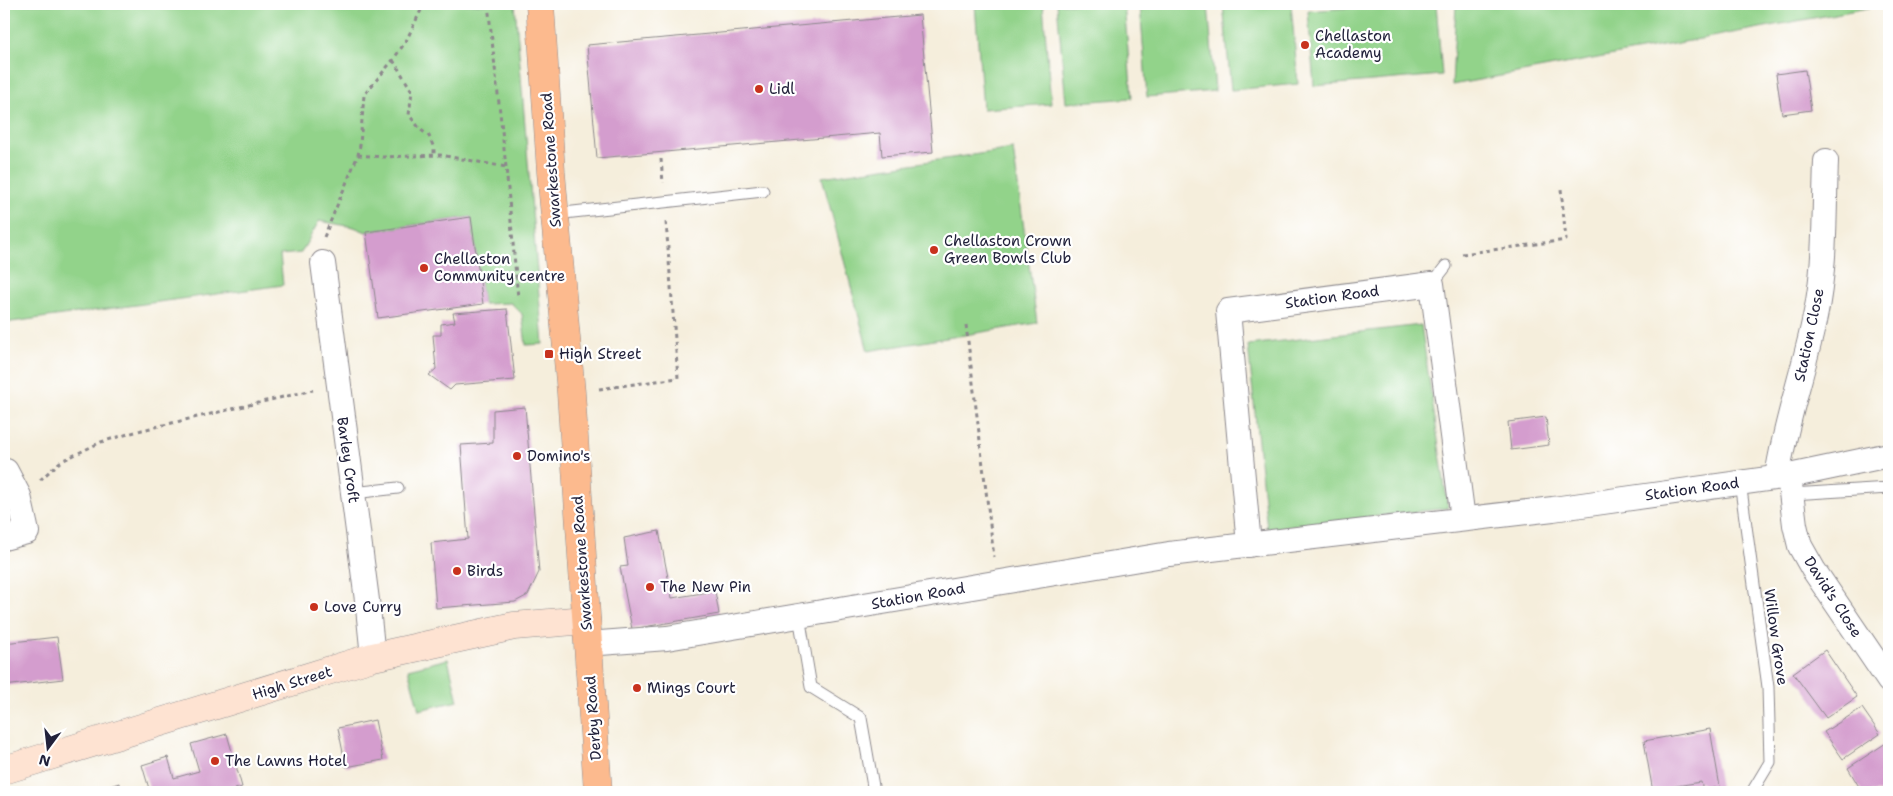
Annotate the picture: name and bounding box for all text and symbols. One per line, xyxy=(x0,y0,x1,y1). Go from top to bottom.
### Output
place label: Chellaston Academy xyxy=(1315,26,1391,63)
marker: Chellaston Academy xyxy=(1299,39,1311,51)
place label: Lidl xyxy=(769,79,795,99)
marker: Lidl xyxy=(753,83,765,95)
street label: Swarkestone Road xyxy=(536,91,566,228)
place label: Chellaston Crown Green Bowls Club xyxy=(944,231,1071,268)
marker: Chellaston Crown Green Bowls Club xyxy=(928,244,940,256)
place label: Chellaston Community centre xyxy=(434,249,565,286)
marker: Chellaston Community centre xyxy=(418,262,430,274)
street label: Station Road xyxy=(1284,280,1381,314)
street label: Station Close xyxy=(1789,286,1829,384)
place label: High Street xyxy=(559,344,642,364)
marker: High Street xyxy=(543,348,555,360)
street label: Barley Croft xyxy=(332,416,364,504)
place label: Domino's xyxy=(527,446,590,466)
marker: Domino's xyxy=(511,450,523,462)
street label: Station Road xyxy=(1644,472,1741,506)
street label: Swarkestone Road xyxy=(567,494,597,631)
street label: David's Close xyxy=(1799,553,1867,641)
place label: Birds xyxy=(467,561,503,581)
marker: Birds xyxy=(451,565,463,577)
place label: The New Pin xyxy=(660,577,751,597)
street label: Station Road xyxy=(870,578,967,614)
marker: The New Pin xyxy=(644,581,656,593)
street label: Willow Grove xyxy=(1759,587,1793,687)
place label: Love Curry xyxy=(324,597,402,617)
marker: Love Curry xyxy=(308,601,320,613)
street label: High Street xyxy=(250,661,334,705)
street label: Derby Road xyxy=(580,675,606,761)
place label: Mings Court xyxy=(647,678,736,698)
marker: Mings Court xyxy=(631,682,643,694)
north arrow xyxy=(22,724,72,774)
text: N xyxy=(37,750,52,771)
place label: The Lawns Hotel xyxy=(225,751,347,771)
marker: The Lawns Hotel xyxy=(209,755,221,767)

